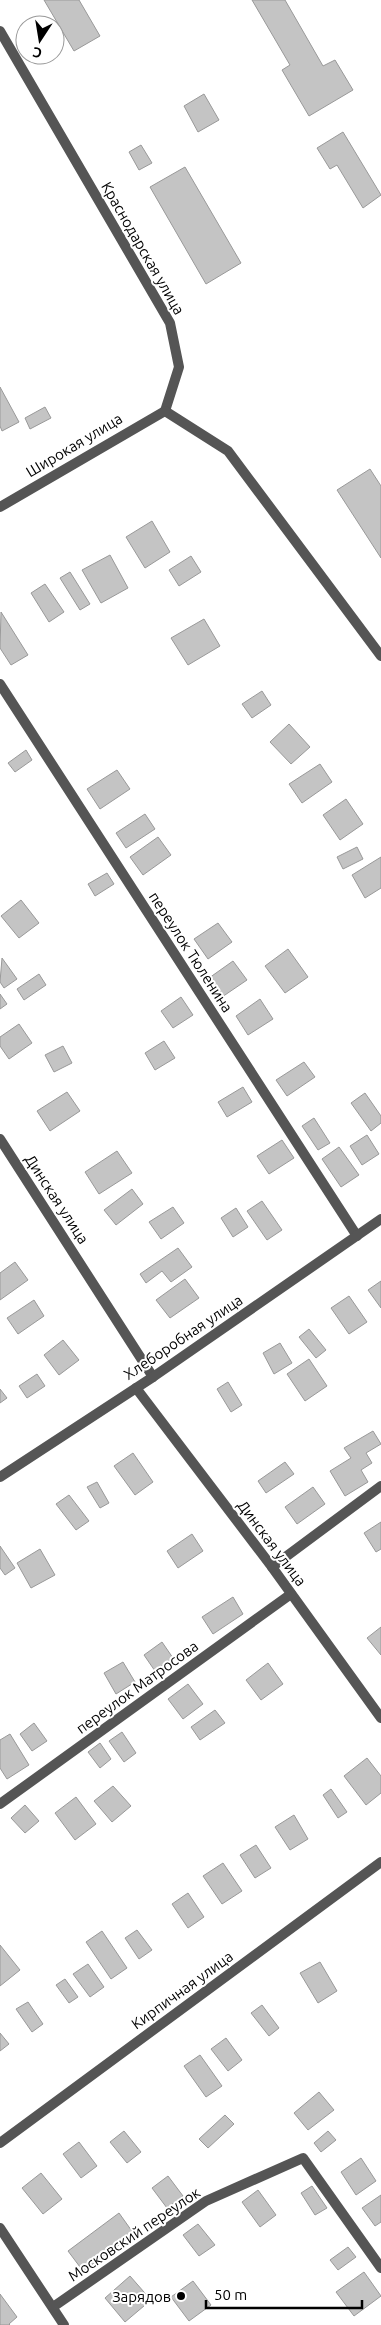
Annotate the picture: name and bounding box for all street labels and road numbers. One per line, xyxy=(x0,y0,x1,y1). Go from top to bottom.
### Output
street label: Краснодарская улица xyxy=(98,179,188,317)
street label: Широкая улица xyxy=(23,410,125,480)
street label: переулок Тюленина xyxy=(146,889,236,1015)
street label: Динская улица xyxy=(22,1151,92,1247)
street label: Хлеборобная улица xyxy=(120,1291,246,1383)
street label: Динская улица xyxy=(234,1497,310,1589)
street label: переулок Матросова xyxy=(73,1637,201,1737)
street label: Кирпичная улица xyxy=(128,1948,236,2032)
street label: Московский переулок xyxy=(65,2183,203,2284)

